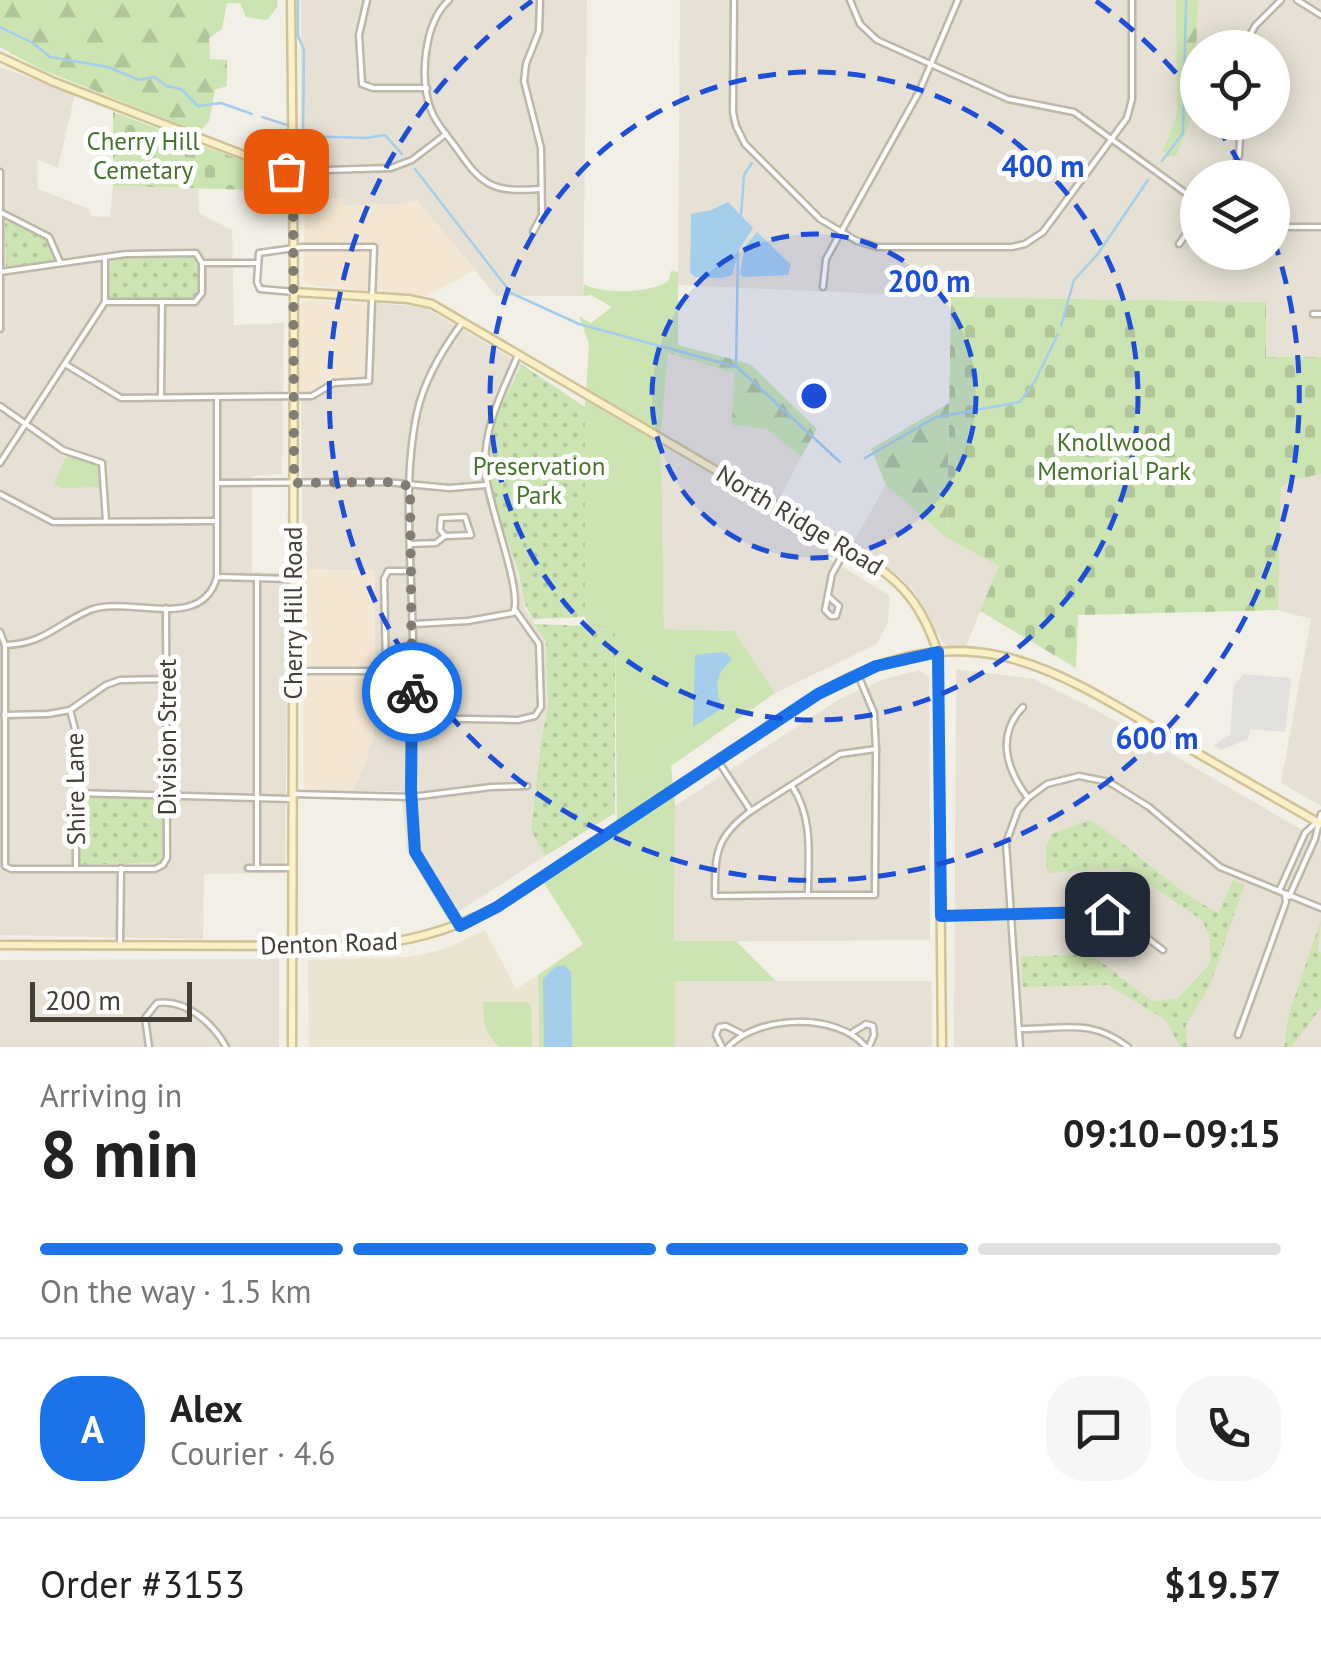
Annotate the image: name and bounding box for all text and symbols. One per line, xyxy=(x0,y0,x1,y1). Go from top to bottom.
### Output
map controls xyxy=(1180,30,1290,270)
button: locate xyxy=(1180,30,1290,140)
park label: Cherry Hill Cemetary xyxy=(86,125,200,186)
pin xyxy=(244,129,329,214)
icon: bag xyxy=(259,144,314,199)
text: 400 m xyxy=(1002,146,1084,185)
button: layers xyxy=(1180,160,1290,270)
text: 200 m xyxy=(888,261,970,300)
centre of rings xyxy=(796,378,832,414)
park label: Knollwood Memorial Park xyxy=(1037,426,1191,487)
park label: Preservation Park xyxy=(473,450,605,511)
street label: North Ridge Road xyxy=(711,458,889,582)
street label: Cherry Hill Road xyxy=(277,527,309,699)
courier xyxy=(362,642,462,742)
street label: Division Street xyxy=(151,658,183,815)
icon: bike xyxy=(385,665,440,720)
text: 600 m xyxy=(1116,718,1198,757)
street label: Shire Lane xyxy=(58,732,92,846)
pin xyxy=(1065,872,1150,957)
icon: home xyxy=(1080,887,1135,942)
street label: Denton Road xyxy=(260,925,398,961)
scale bar xyxy=(30,977,192,1021)
text: 200 m xyxy=(45,981,121,1018)
text: Arriving in xyxy=(40,1074,182,1116)
text: 09:10–09:15 xyxy=(1063,1108,1281,1157)
text: 8 min xyxy=(40,1111,199,1195)
text: On the way · 1.5 km xyxy=(40,1270,311,1312)
button: chat xyxy=(1046,1376,1151,1481)
button: phone xyxy=(1176,1376,1281,1481)
text: Alex xyxy=(170,1383,243,1432)
text: A xyxy=(81,1404,104,1453)
text: Courier · 4.6 xyxy=(170,1432,336,1474)
text: Order #3153 xyxy=(40,1559,245,1608)
text: $19.57 xyxy=(1164,1559,1281,1608)

